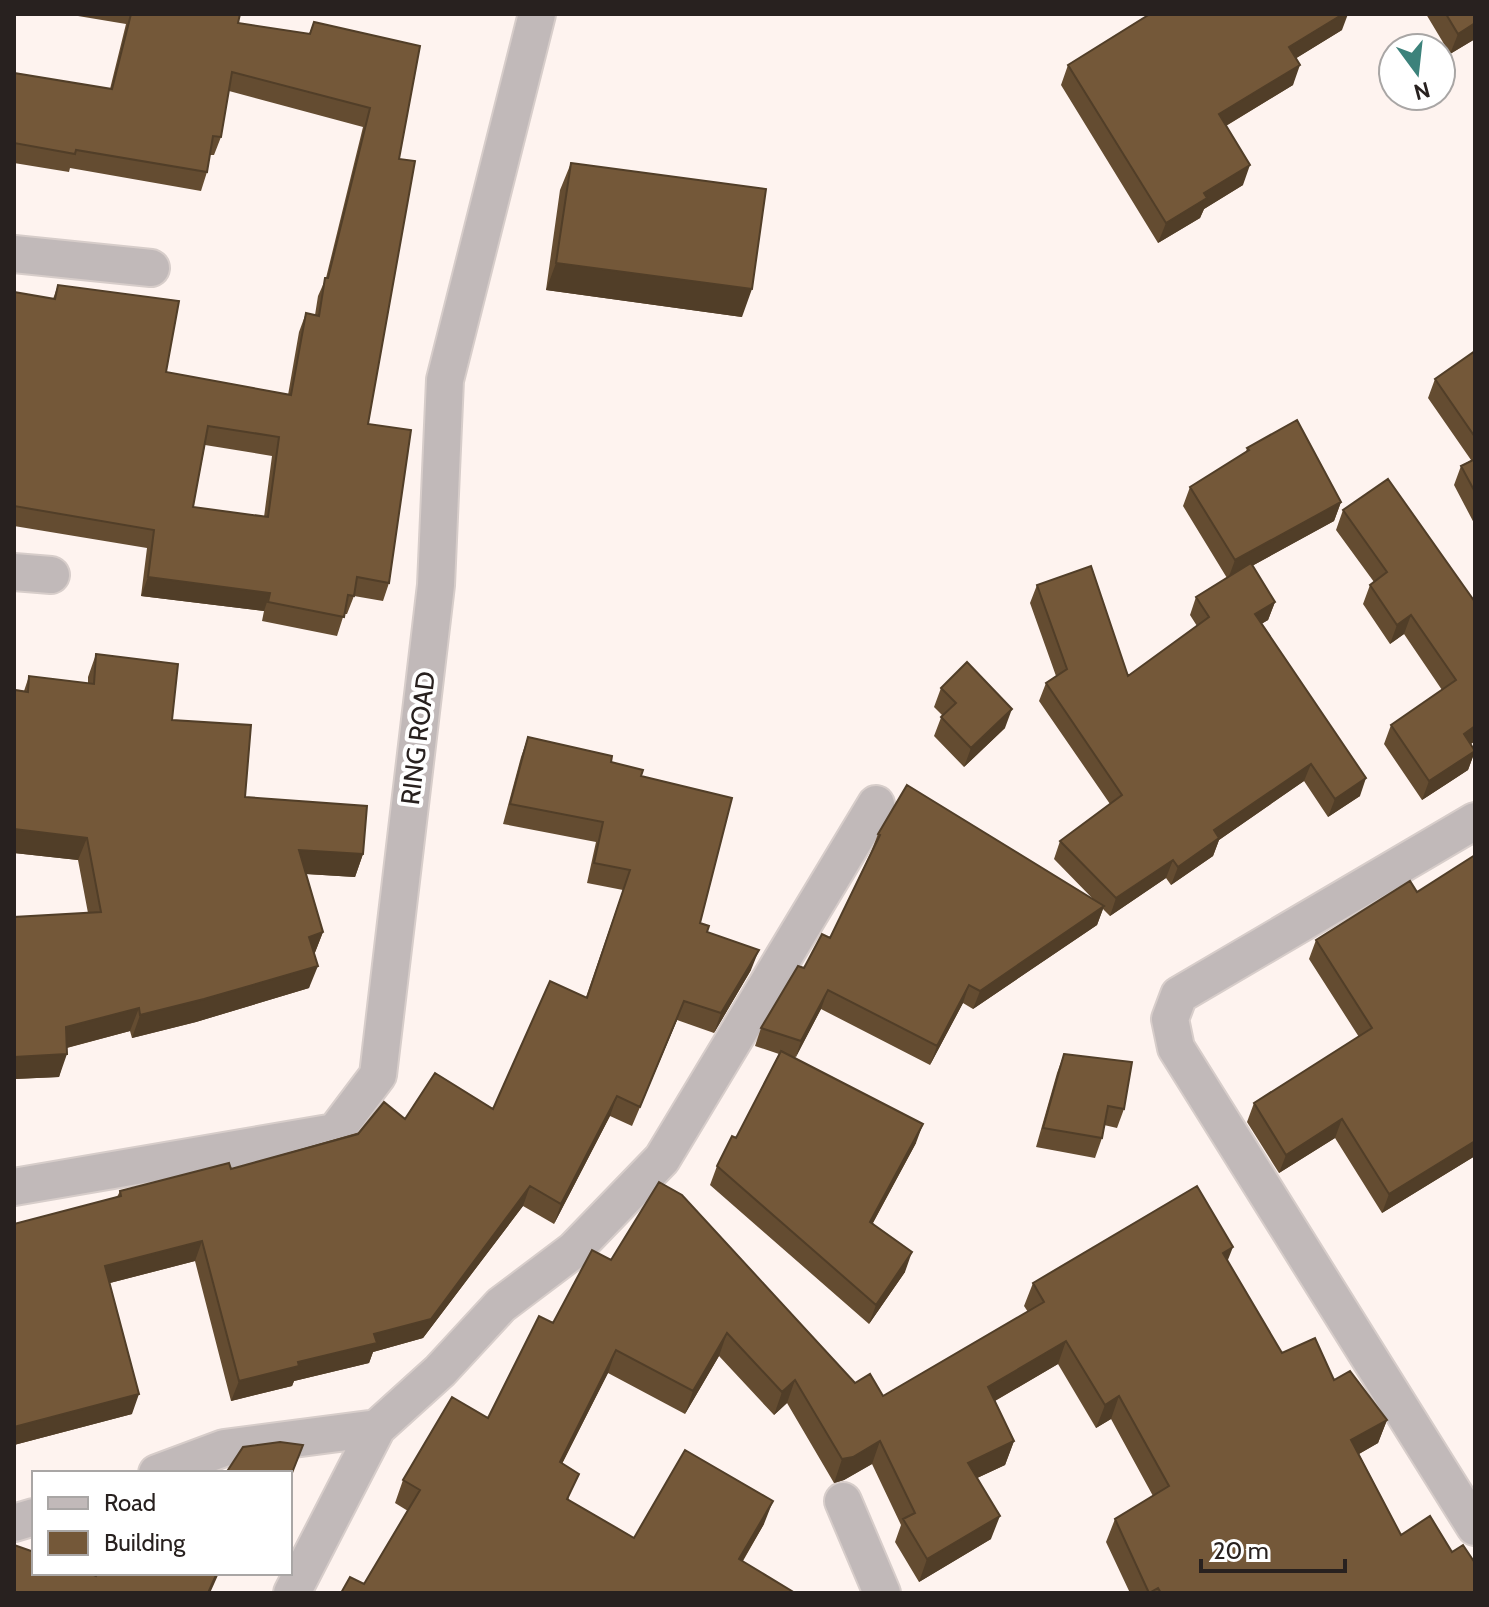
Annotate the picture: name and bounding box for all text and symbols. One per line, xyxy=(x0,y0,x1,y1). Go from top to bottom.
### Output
north arrow xyxy=(1377,32,1457,112)
text: N xyxy=(1411,76,1433,106)
street label: RING ROAD xyxy=(394,669,442,807)
legend xyxy=(32,1471,292,1575)
text: Road xyxy=(104,1488,156,1517)
scale bar xyxy=(1201,1523,1345,1573)
text: Building xyxy=(104,1528,186,1557)
text: 20 m xyxy=(1213,1536,1269,1565)

